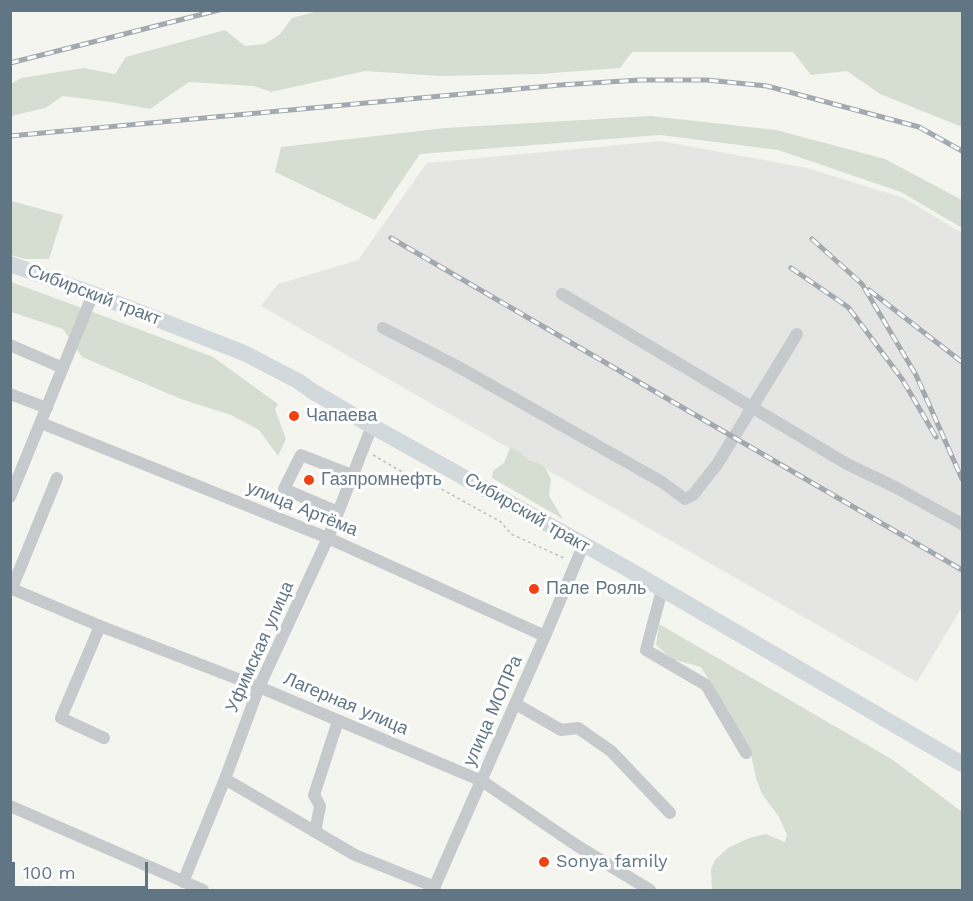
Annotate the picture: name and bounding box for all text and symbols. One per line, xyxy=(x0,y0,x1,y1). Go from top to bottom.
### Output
street label: Сибирский тракт xyxy=(24,260,164,330)
place label: Чапаева xyxy=(306,405,377,427)
marker: Чапаева xyxy=(287,409,301,423)
street label: Сибирский тракт xyxy=(460,468,594,558)
place label: Газпромнефть xyxy=(321,469,442,491)
marker: Газпромнефть xyxy=(302,473,316,487)
street label: улица Артёма xyxy=(243,477,361,541)
street label: Уфимская улица xyxy=(221,578,299,716)
place label: Пале Рояль xyxy=(546,578,646,600)
marker: Пале Рояль xyxy=(527,582,541,596)
street label: улица МОПРа xyxy=(459,652,527,770)
street label: Лагерная улица xyxy=(280,668,412,740)
scale bar xyxy=(15,850,152,888)
place label: Sonya family xyxy=(556,851,668,873)
marker: Sonya family xyxy=(537,855,551,869)
text: 100 m xyxy=(23,862,76,883)

